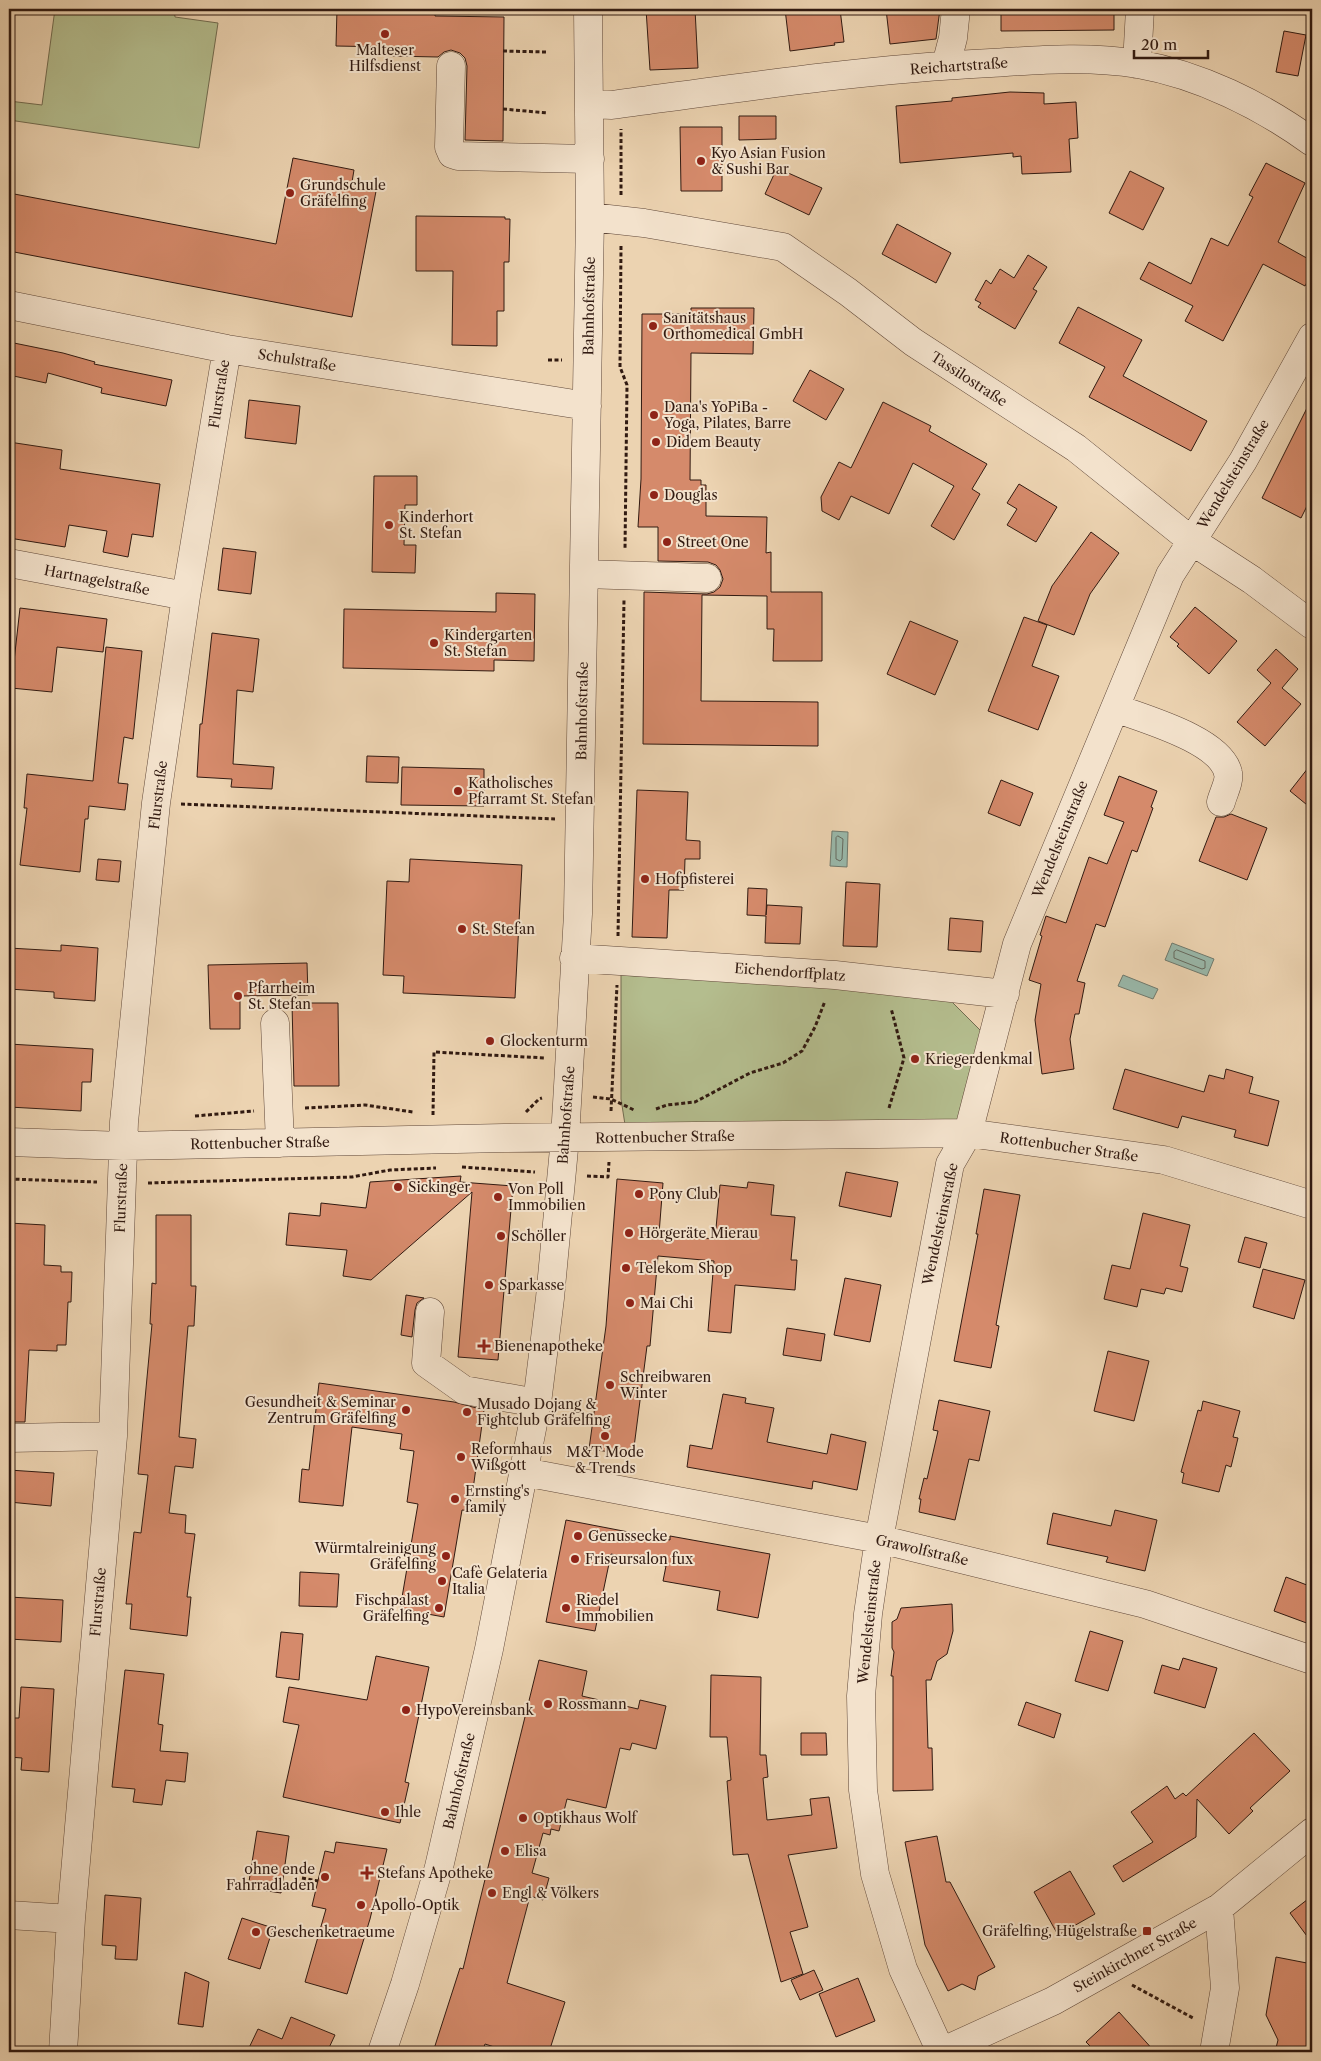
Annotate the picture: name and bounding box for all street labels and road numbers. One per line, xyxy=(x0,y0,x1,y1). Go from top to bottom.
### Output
street label: Reichartstraße xyxy=(909,54,1009,78)
street label: Bahnhofstraße xyxy=(579,256,599,356)
street label: Schulstraße xyxy=(257,345,338,375)
street label: Tassilostraße xyxy=(927,348,1011,410)
street label: Flurstraße xyxy=(205,358,233,430)
street label: Wendelsteinstraße xyxy=(1193,416,1273,533)
street label: Hartnagelstraße xyxy=(43,561,152,599)
street label: Bahnhofstraße xyxy=(572,661,592,761)
street label: Flurstraße xyxy=(145,759,171,831)
street label: Wendelsteinstraße xyxy=(1028,778,1092,901)
street label: Eichendorffplatz xyxy=(734,959,846,985)
street label: Bahnhofstraße xyxy=(554,1065,578,1165)
street label: Rottenbucher Straße xyxy=(595,1127,735,1147)
street label: Rottenbucher Straße xyxy=(999,1128,1140,1166)
street label: Rottenbucher Straße xyxy=(190,1133,330,1153)
street label: Wendelsteinstraße xyxy=(918,1161,962,1288)
street label: Flurstraße xyxy=(111,1163,131,1233)
street label: Grawolfstraße xyxy=(874,1531,970,1569)
street label: Wendelsteinstraße xyxy=(853,1559,884,1686)
street label: Flurstraße xyxy=(86,1566,110,1637)
street label: Bahnhofstraße xyxy=(439,1731,479,1831)
street label: Steinkirchner Straße xyxy=(1070,1913,1200,1996)

